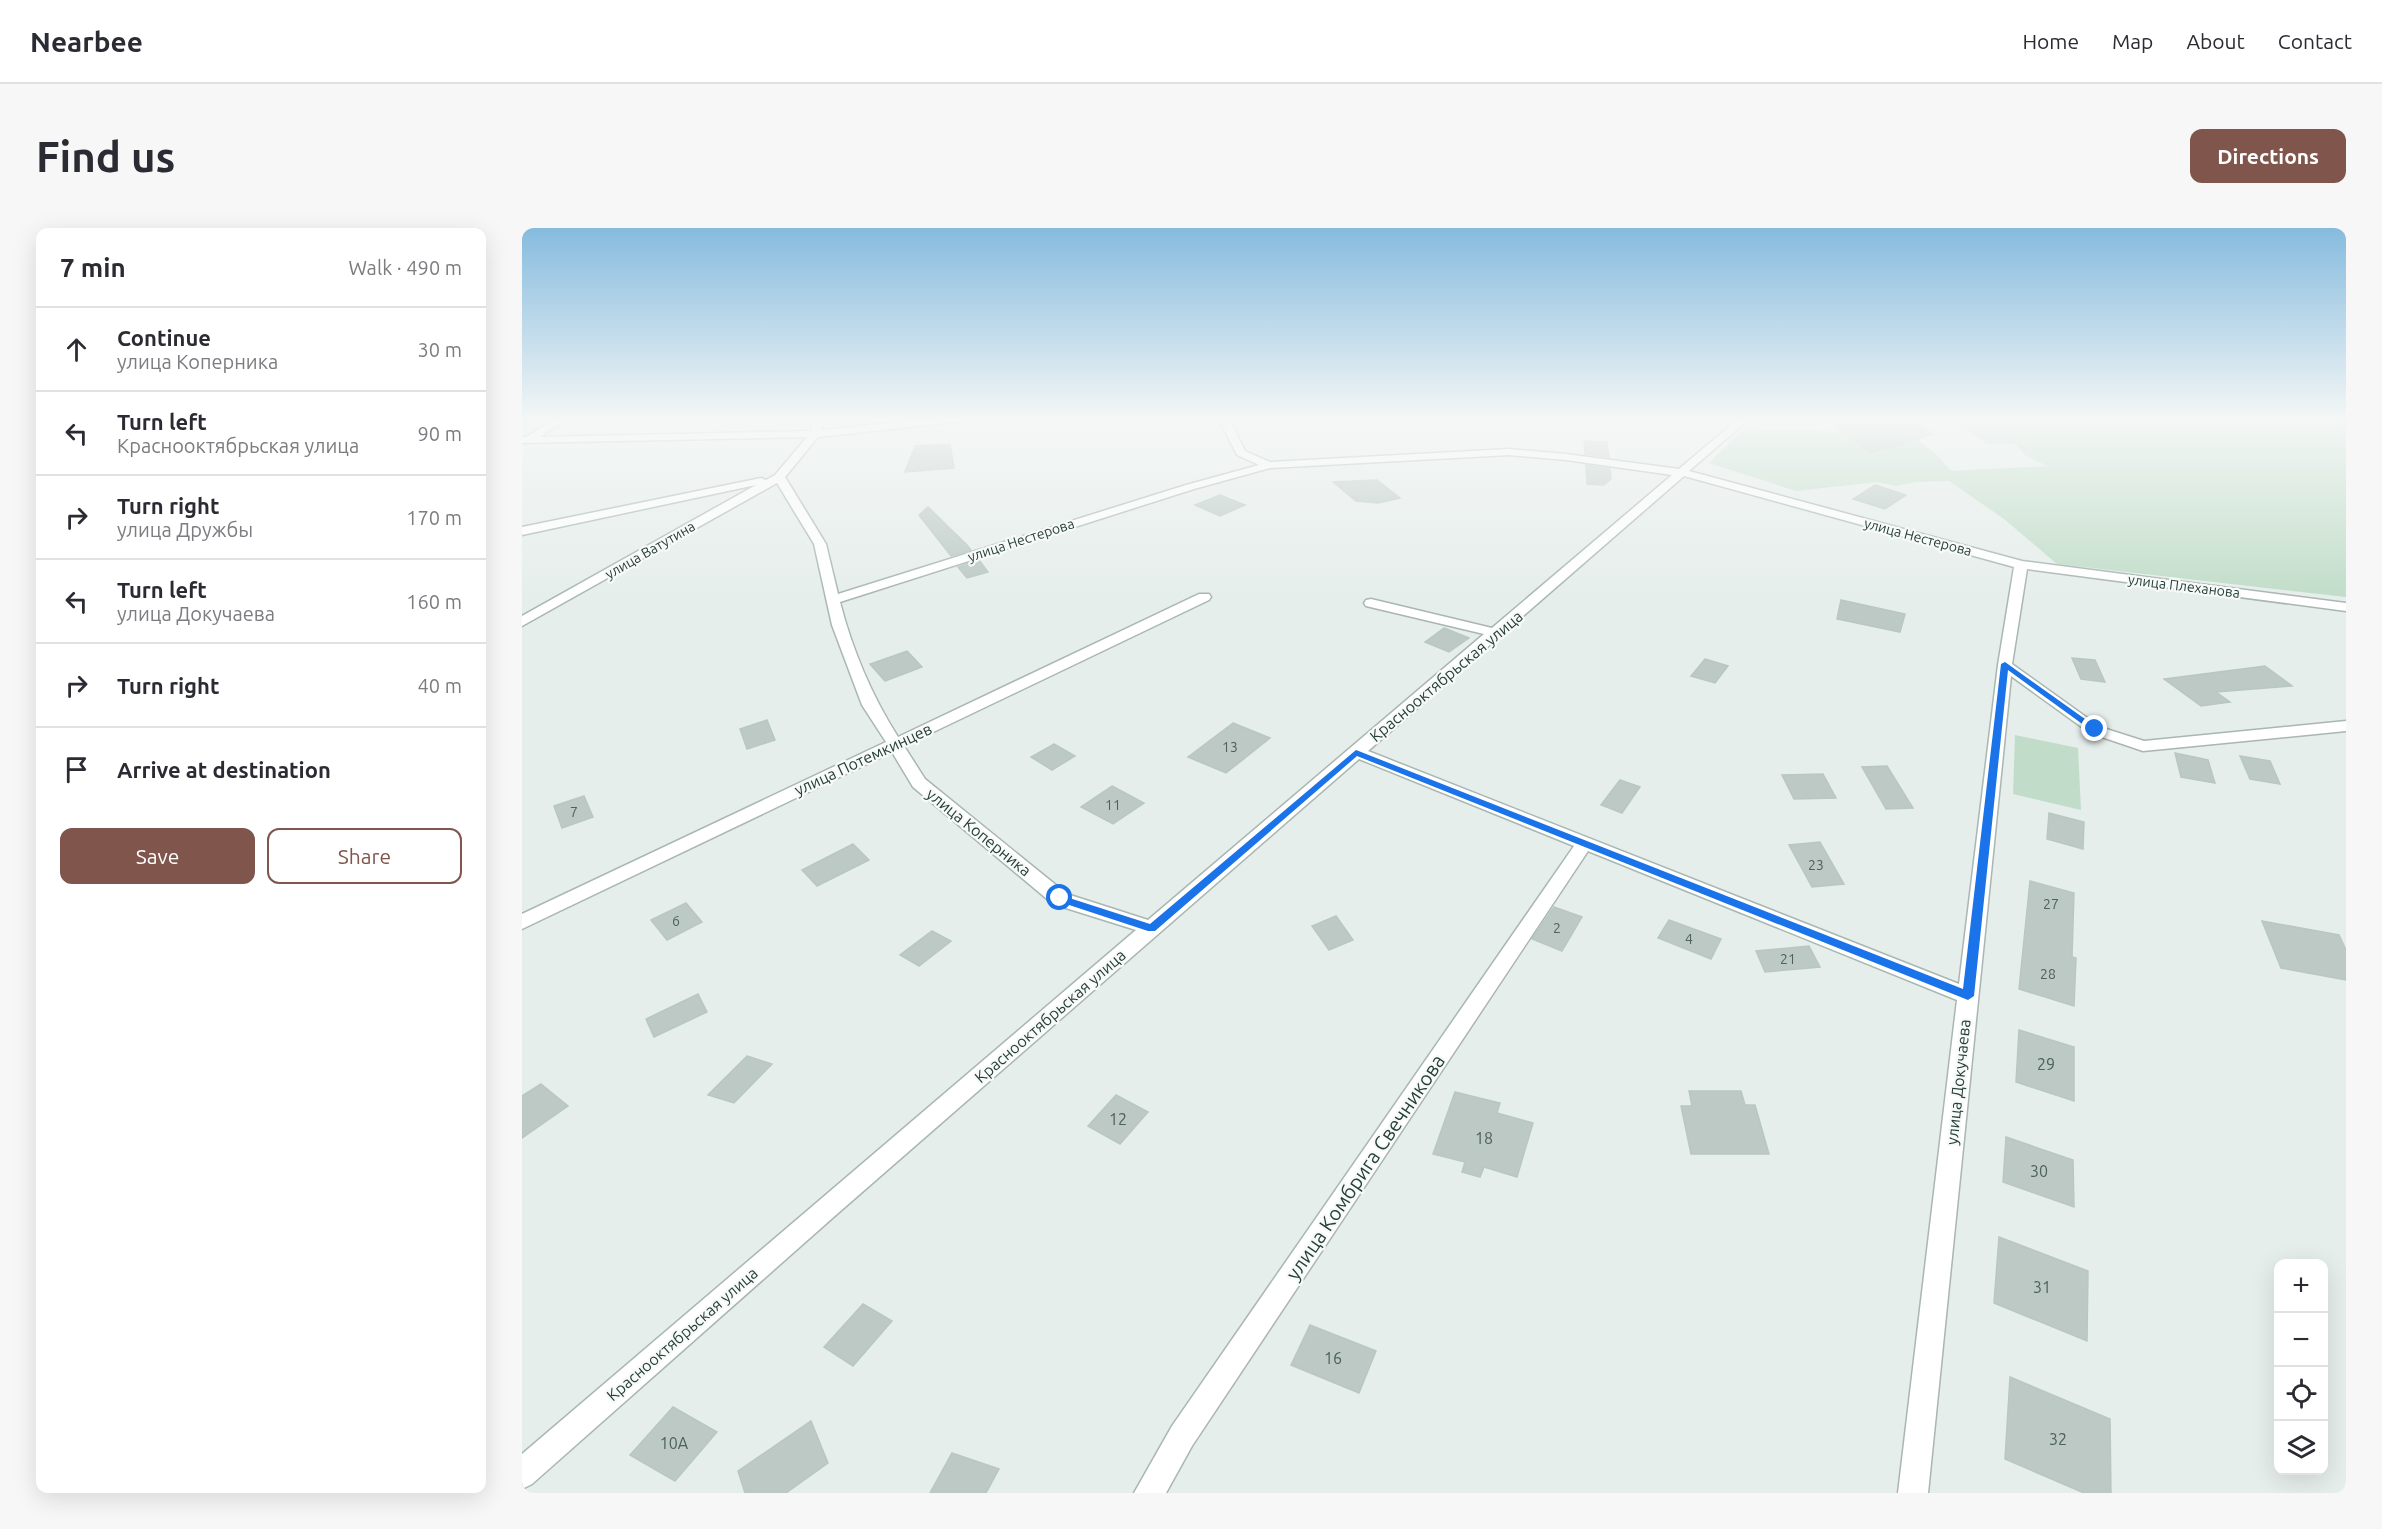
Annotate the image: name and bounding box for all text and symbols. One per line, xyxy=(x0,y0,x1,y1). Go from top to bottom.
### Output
text: Nearbee xyxy=(30,26,143,57)
text: Home xyxy=(2022,29,2079,53)
text: Map xyxy=(2112,29,2153,53)
text: About xyxy=(2186,29,2245,53)
text: Contact xyxy=(2278,29,2352,53)
button: Directions xyxy=(2190,129,2346,183)
text: Find us xyxy=(36,133,175,180)
text: 7 min xyxy=(60,253,126,282)
text: Walk · 490 m xyxy=(349,256,462,279)
text: Continue xyxy=(117,325,211,350)
icon: ahead xyxy=(60,333,93,366)
text: 30 m xyxy=(418,338,462,361)
text: улица Коперника xyxy=(117,350,278,373)
text: Turn left xyxy=(117,409,207,434)
icon: left xyxy=(60,417,93,450)
text: 90 m xyxy=(418,422,462,445)
text: Краснооктябрьская улица xyxy=(117,434,359,457)
text: Turn right xyxy=(117,493,219,518)
icon: right xyxy=(60,501,93,534)
text: 170 m xyxy=(406,506,462,529)
street label: улица Нестерова xyxy=(966,515,1076,565)
street label: улица Нестерова xyxy=(1862,515,1974,559)
text: улица Дружбы xyxy=(117,518,253,541)
street label: улица Ватутина xyxy=(602,518,698,582)
street label: улица Плеханова xyxy=(2127,571,2241,601)
text: Turn left xyxy=(117,577,207,602)
icon: left xyxy=(60,585,93,618)
text: 160 m xyxy=(406,590,462,613)
text: улица Докучаева xyxy=(117,602,275,625)
street label: Краснооктябрьская улица xyxy=(1366,607,1526,745)
icon: right xyxy=(60,669,93,702)
text: Turn right xyxy=(117,673,219,698)
text: 40 m xyxy=(418,674,462,697)
route end xyxy=(2081,715,2107,741)
street label: улица Потемкинцев xyxy=(791,719,935,799)
house number: 13 xyxy=(1222,739,1238,755)
icon: arrive xyxy=(60,753,93,786)
text: Arrive at destination xyxy=(117,757,331,782)
street label: улица Коперника xyxy=(923,784,1035,880)
house number: 11 xyxy=(1105,797,1121,813)
house number: 7 xyxy=(570,804,578,820)
button: Save xyxy=(60,828,255,884)
button: Share xyxy=(267,828,462,884)
house number: 23 xyxy=(1808,857,1824,873)
route start xyxy=(1046,884,1072,910)
house number: 27 xyxy=(2043,896,2059,912)
house number: 6 xyxy=(672,913,680,929)
house number: 2 xyxy=(1553,920,1561,936)
house number: 4 xyxy=(1685,931,1693,947)
street label: Краснооктябрьская улица xyxy=(971,946,1129,1086)
house number: 21 xyxy=(1780,951,1796,967)
house number: 28 xyxy=(2040,966,2056,982)
street label: улица Докучаева xyxy=(1942,1018,1974,1146)
street label: улица Комбрига Свечникова xyxy=(1281,1050,1449,1284)
house number: 29 xyxy=(2037,1055,2055,1073)
house number: 12 xyxy=(1109,1110,1127,1128)
house number: 18 xyxy=(1475,1129,1493,1147)
house number: 30 xyxy=(2030,1162,2048,1180)
map controls xyxy=(2274,1259,2328,1475)
button: + xyxy=(2274,1259,2328,1313)
street label: Краснооктябрьская улица xyxy=(603,1264,761,1404)
house number: 31 xyxy=(2033,1278,2051,1296)
button: − xyxy=(2274,1313,2328,1367)
house number: 16 xyxy=(1324,1349,1342,1367)
button: locate xyxy=(2274,1367,2328,1421)
button: layers xyxy=(2274,1421,2328,1475)
house number: 32 xyxy=(2049,1430,2067,1448)
house number: 10А xyxy=(660,1434,689,1452)

